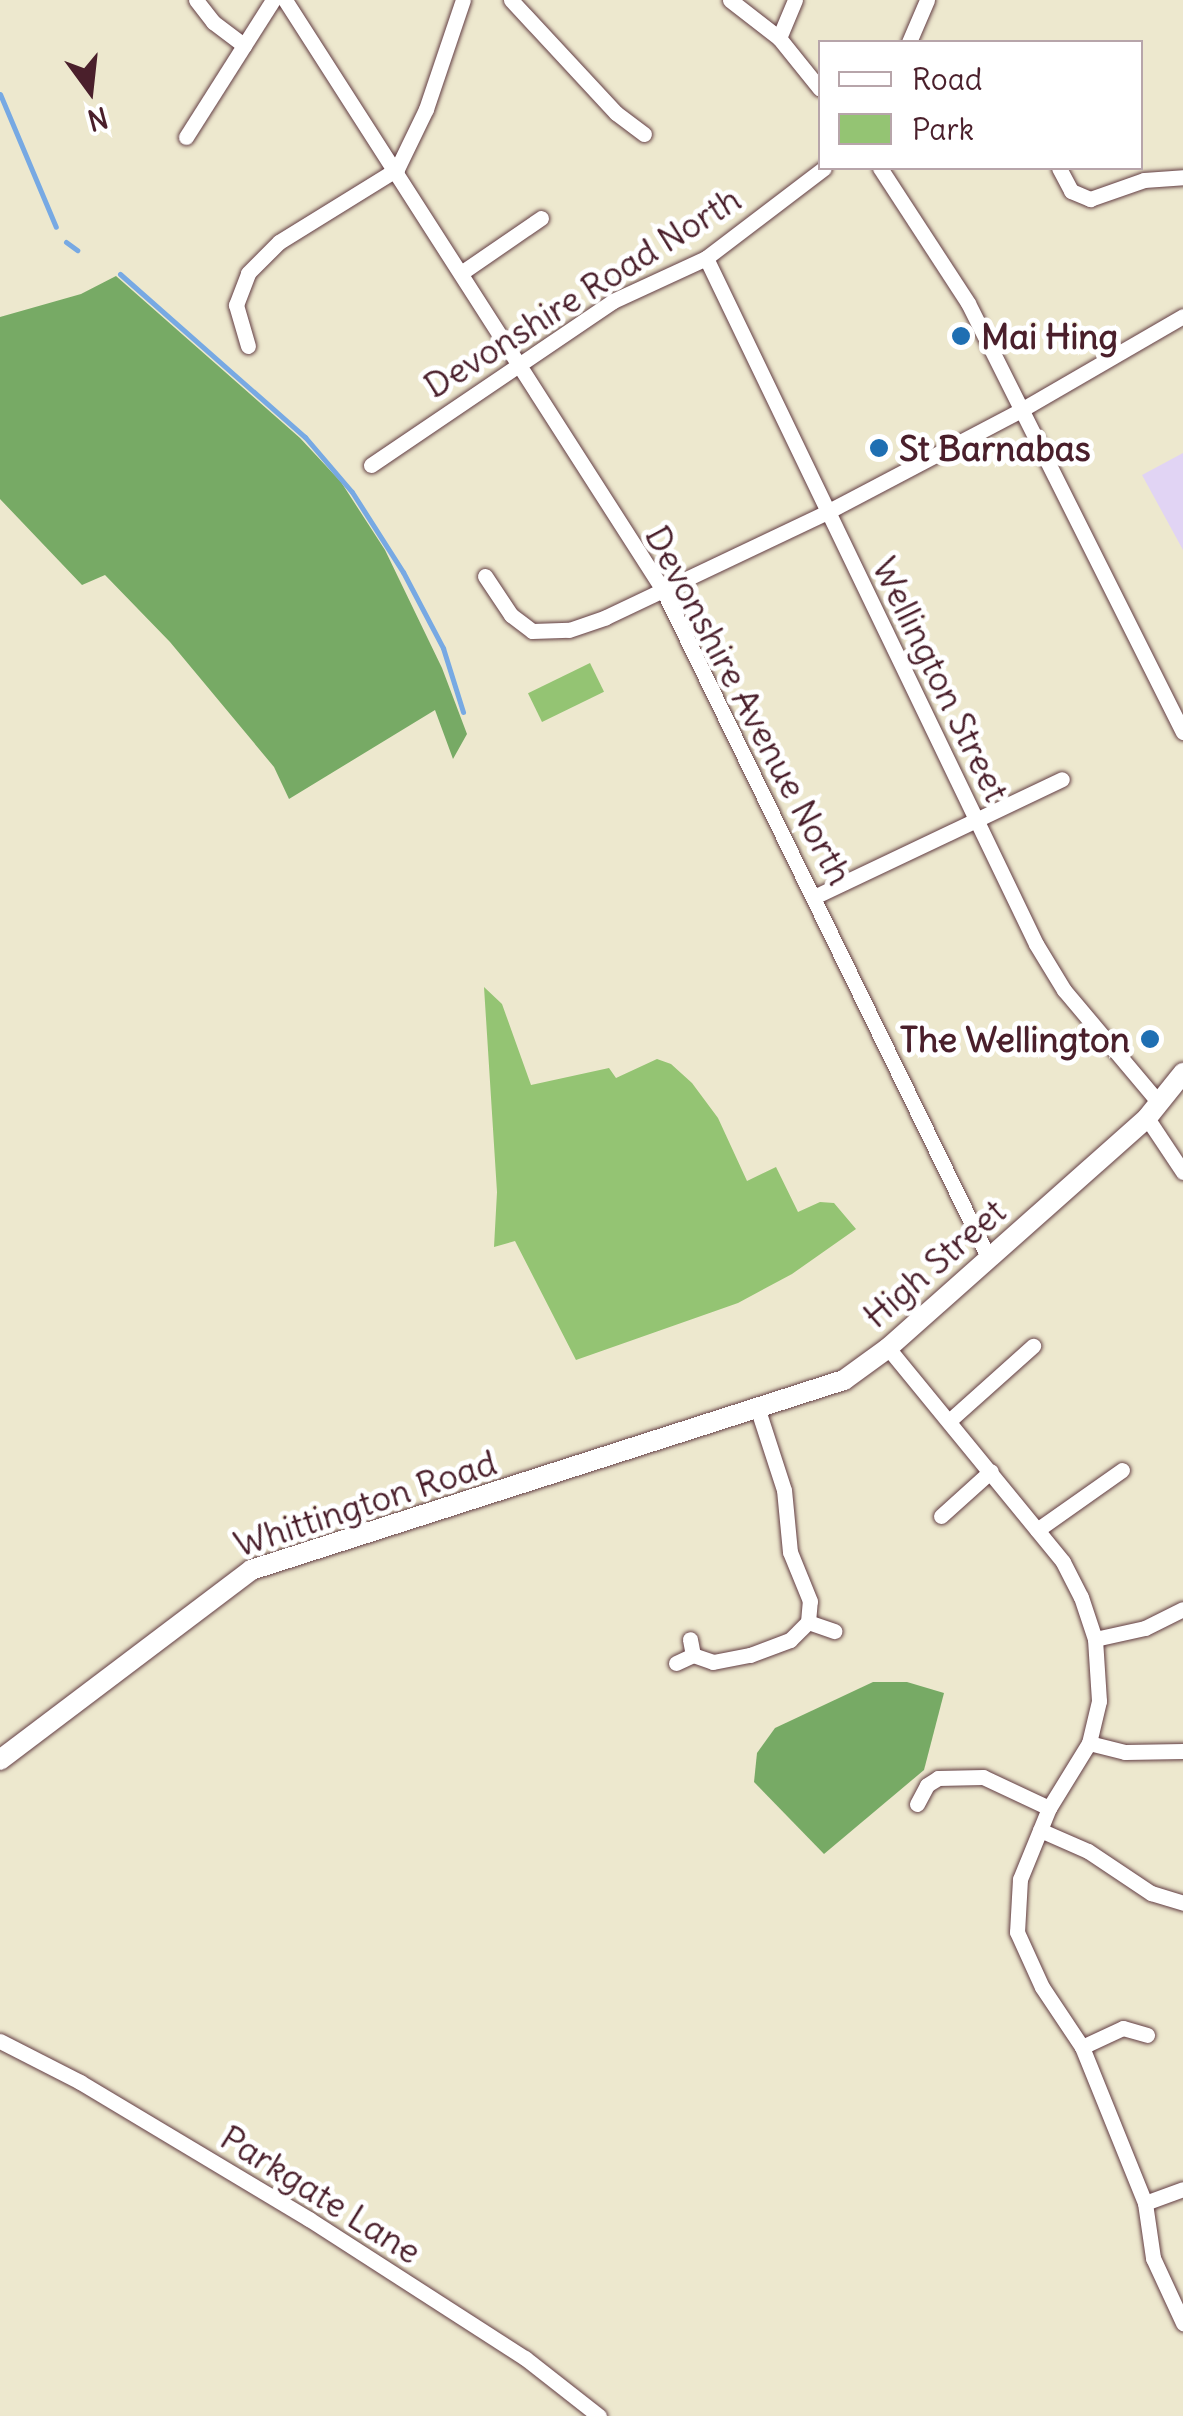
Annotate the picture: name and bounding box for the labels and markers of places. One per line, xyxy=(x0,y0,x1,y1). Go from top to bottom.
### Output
place label: Mai Hing xyxy=(981,315,1118,357)
marker: Mai Hing xyxy=(950,325,972,347)
place label: St Barnabas xyxy=(899,427,1091,469)
marker: St Barnabas xyxy=(868,437,890,459)
place label: The Wellington xyxy=(900,1018,1130,1060)
marker: The Wellington xyxy=(1139,1028,1161,1050)

